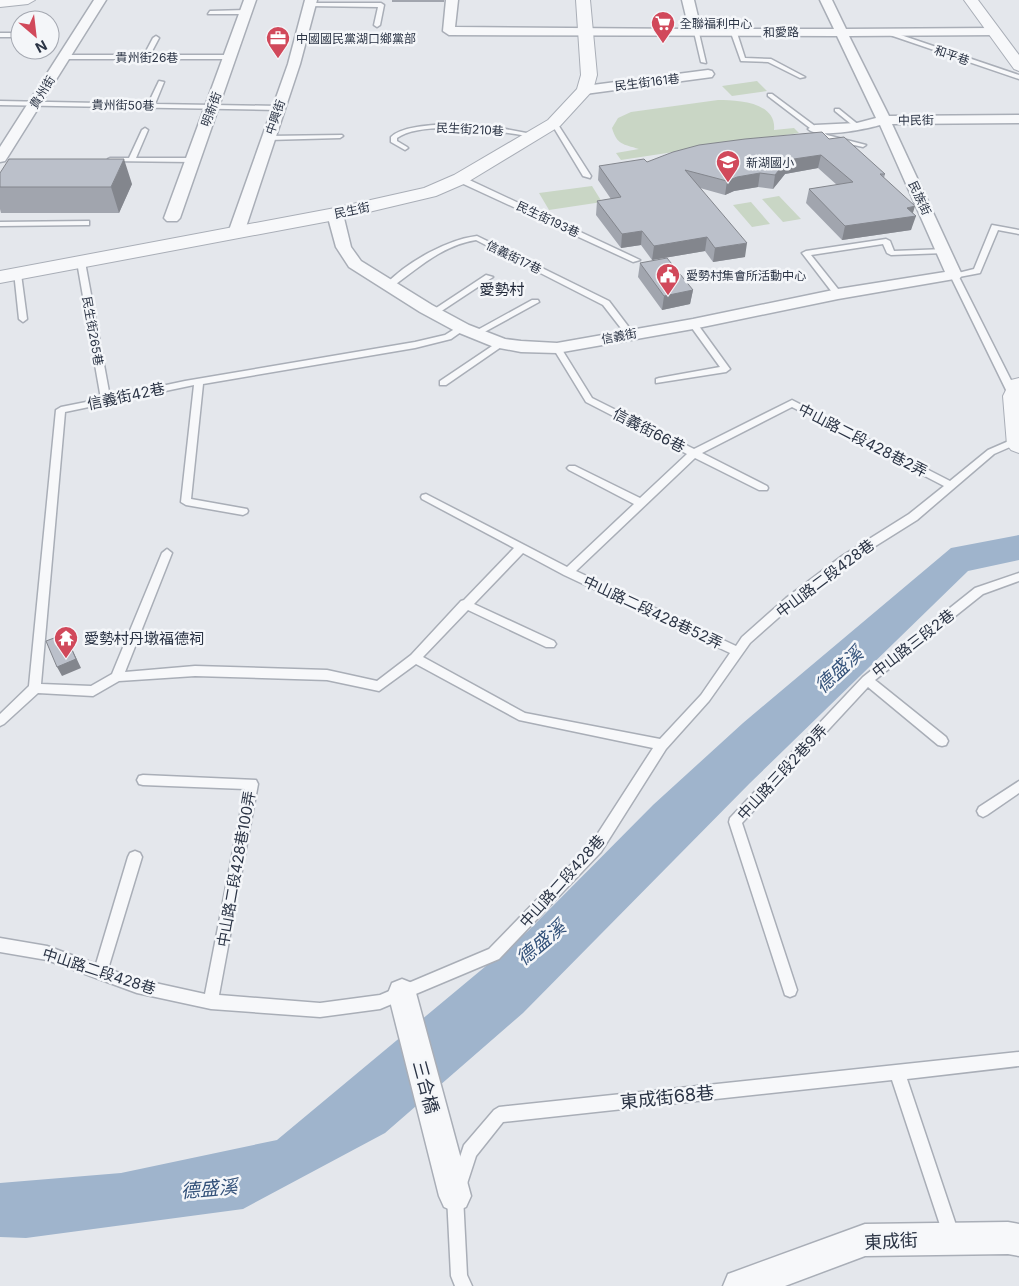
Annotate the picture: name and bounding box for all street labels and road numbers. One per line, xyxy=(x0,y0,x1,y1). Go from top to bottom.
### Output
street label: 和愛路 xyxy=(763,24,799,40)
street label: 和平巷 xyxy=(933,42,971,68)
street label: 貴州街26巷 xyxy=(116,50,178,65)
street label: 民生街161巷 xyxy=(614,71,680,93)
street label: 貴州街 xyxy=(26,73,58,111)
street label: 明新街 xyxy=(198,90,224,128)
street label: 貴州街50巷 xyxy=(91,97,155,113)
street label: 中興街 xyxy=(262,98,288,136)
street label: 中民街 xyxy=(898,112,934,128)
street label: 民生街210巷 xyxy=(436,120,504,138)
street label: 民族街 xyxy=(906,179,934,217)
street label: 民生街193巷 xyxy=(514,198,582,240)
street label: 民生街 xyxy=(333,199,371,221)
street label: 信義街17巷 xyxy=(484,237,544,277)
street label: 民生街265巷 xyxy=(80,295,106,367)
street label: 信義街 xyxy=(600,325,638,347)
street label: 信義街42巷 xyxy=(85,379,167,413)
street label: 中山路二段428巷2弄 xyxy=(795,399,931,481)
street label: 信義街66巷 xyxy=(610,404,688,456)
street label: 中山路二段428巷 xyxy=(772,535,878,621)
street label: 中山路二段428巷52弄 xyxy=(580,571,726,653)
street label: 中山路三段2巷 xyxy=(868,605,958,681)
street label: 中山路三段2巷9弄 xyxy=(733,720,831,824)
street label: 中山路二段428巷100弄 xyxy=(213,789,259,949)
street label: 中山路二段428巷 xyxy=(515,831,609,931)
street label: 中山路二段428巷 xyxy=(40,944,158,998)
street label: 三合橋 xyxy=(409,1058,443,1116)
street label: 東成街68巷 xyxy=(619,1082,715,1112)
street label: 東成街 xyxy=(863,1229,919,1253)

